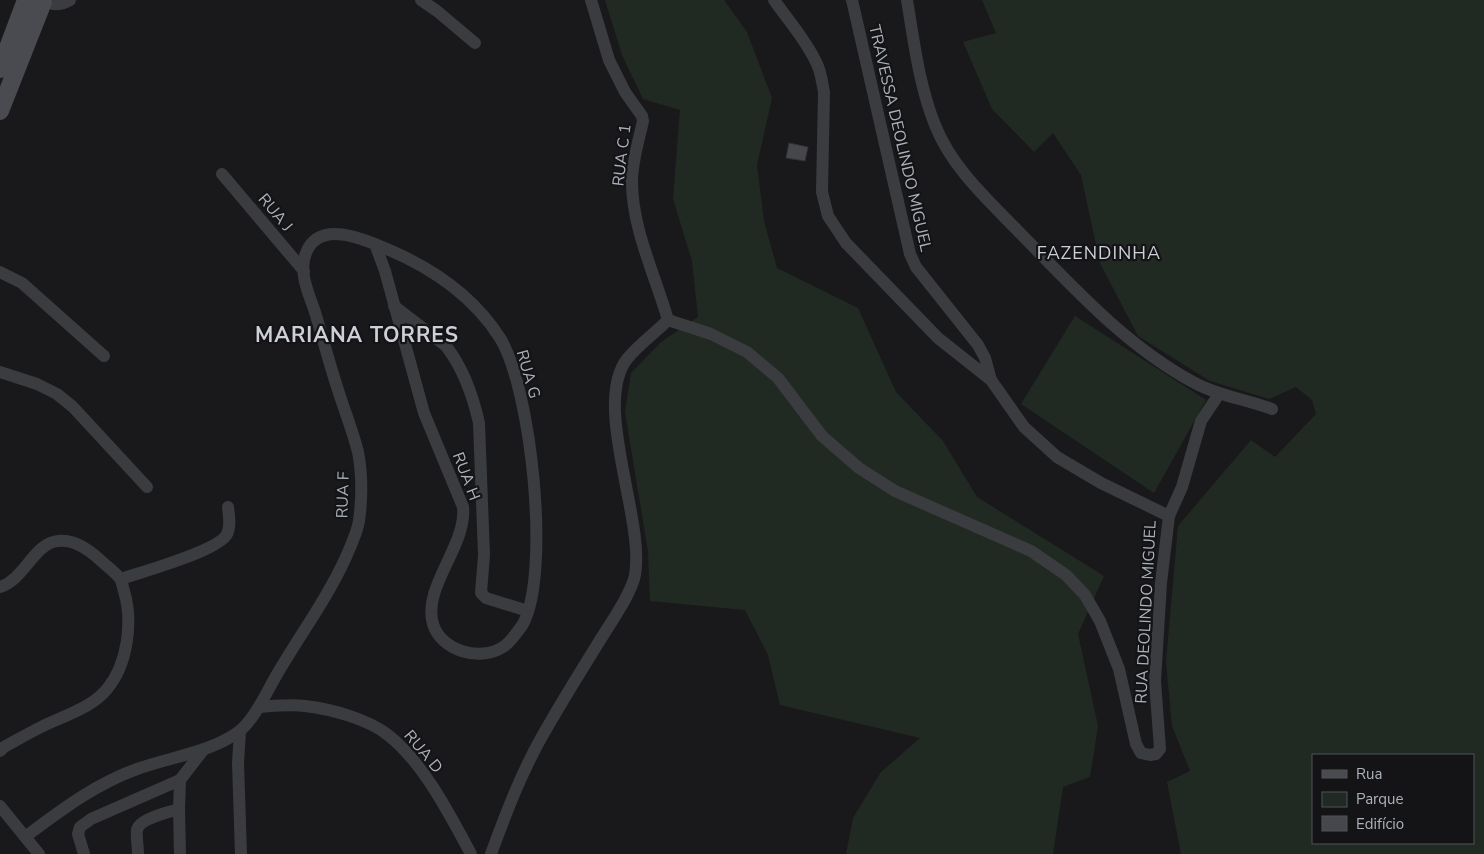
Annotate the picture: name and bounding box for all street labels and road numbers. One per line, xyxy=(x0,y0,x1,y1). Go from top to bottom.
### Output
street label: TRAVESSA DEOLINDO MIGUEL xyxy=(863,23,937,254)
street label: RUA C 1 xyxy=(607,123,637,187)
street label: RUA J xyxy=(253,189,298,236)
street label: RUA G xyxy=(511,347,545,401)
street label: RUA H xyxy=(447,449,485,504)
street label: RUA F xyxy=(331,471,355,519)
street label: RUA DEOLINDO MIGUEL xyxy=(1130,520,1162,704)
street label: RUA D xyxy=(399,725,448,778)

